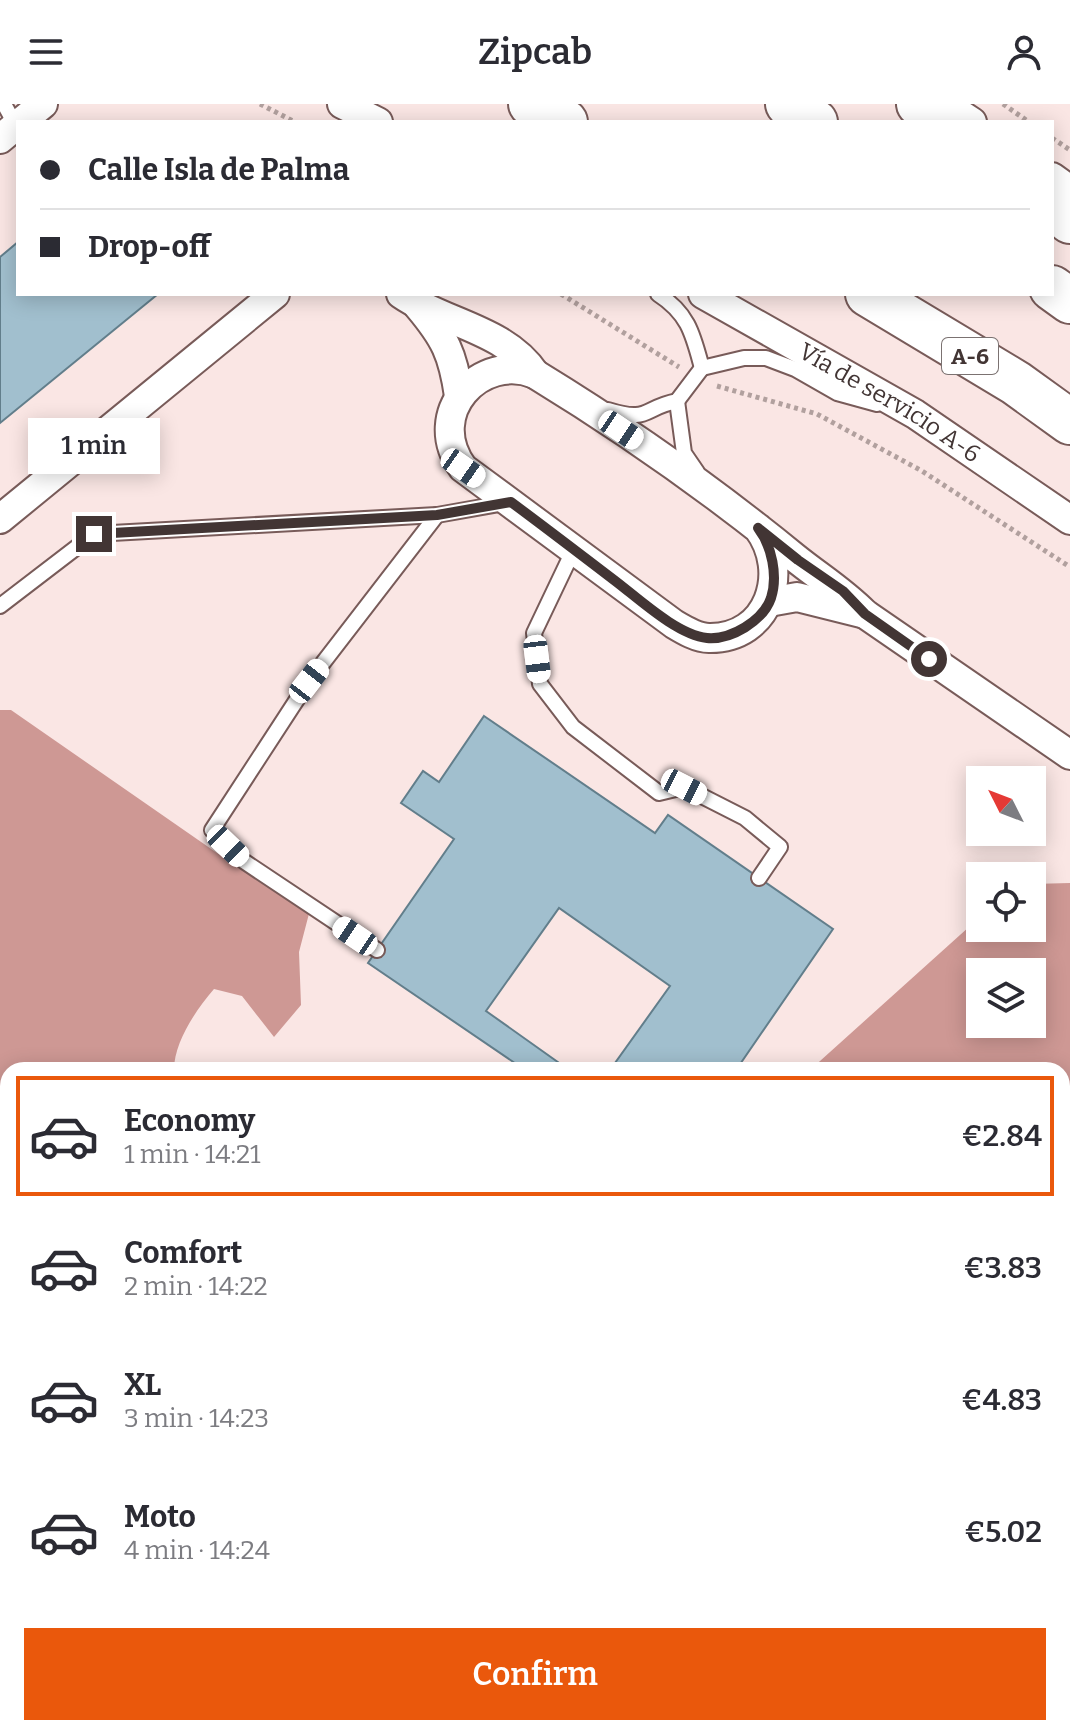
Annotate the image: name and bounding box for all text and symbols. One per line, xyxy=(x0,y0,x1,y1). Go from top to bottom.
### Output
icon: menu xyxy=(24,30,68,74)
text: Zipcab xyxy=(478,30,592,74)
icon: person xyxy=(1002,30,1046,74)
text: Calle Isla de Palma xyxy=(88,152,350,188)
text: Drop-off xyxy=(88,229,210,265)
street label: Vía de servicio A-6 xyxy=(794,337,986,468)
road number: A-6 xyxy=(942,338,998,374)
car xyxy=(594,407,648,453)
callout: 1 min xyxy=(28,418,160,474)
text: 1 min xyxy=(61,430,127,461)
car xyxy=(436,444,490,492)
route end xyxy=(76,516,112,552)
car xyxy=(522,634,552,684)
route start xyxy=(911,641,947,677)
car xyxy=(285,655,333,707)
car xyxy=(657,765,711,809)
north arrow xyxy=(966,766,1046,846)
map controls xyxy=(966,766,1046,1038)
car xyxy=(202,821,254,871)
button: locate xyxy=(966,862,1046,942)
car xyxy=(328,913,382,959)
button: layers xyxy=(966,958,1046,1038)
icon: car xyxy=(28,1100,100,1172)
text: Economy xyxy=(124,1103,255,1139)
text: €2.84 xyxy=(961,1118,1042,1154)
text: 1 min · 14:21 xyxy=(124,1139,261,1170)
icon: car xyxy=(28,1232,100,1304)
text: Comfort xyxy=(124,1235,242,1271)
text: €3.83 xyxy=(964,1250,1042,1286)
text: 2 min · 14:22 xyxy=(124,1271,268,1302)
icon: car xyxy=(28,1364,100,1436)
text: XL xyxy=(124,1367,161,1403)
text: €4.83 xyxy=(961,1382,1042,1418)
text: 3 min · 14:23 xyxy=(124,1403,269,1434)
icon: car xyxy=(28,1496,100,1568)
text: Moto xyxy=(124,1499,196,1535)
text: €5.02 xyxy=(964,1514,1042,1550)
text: 4 min · 14:24 xyxy=(124,1535,270,1566)
button: Confirm xyxy=(24,1628,1046,1720)

